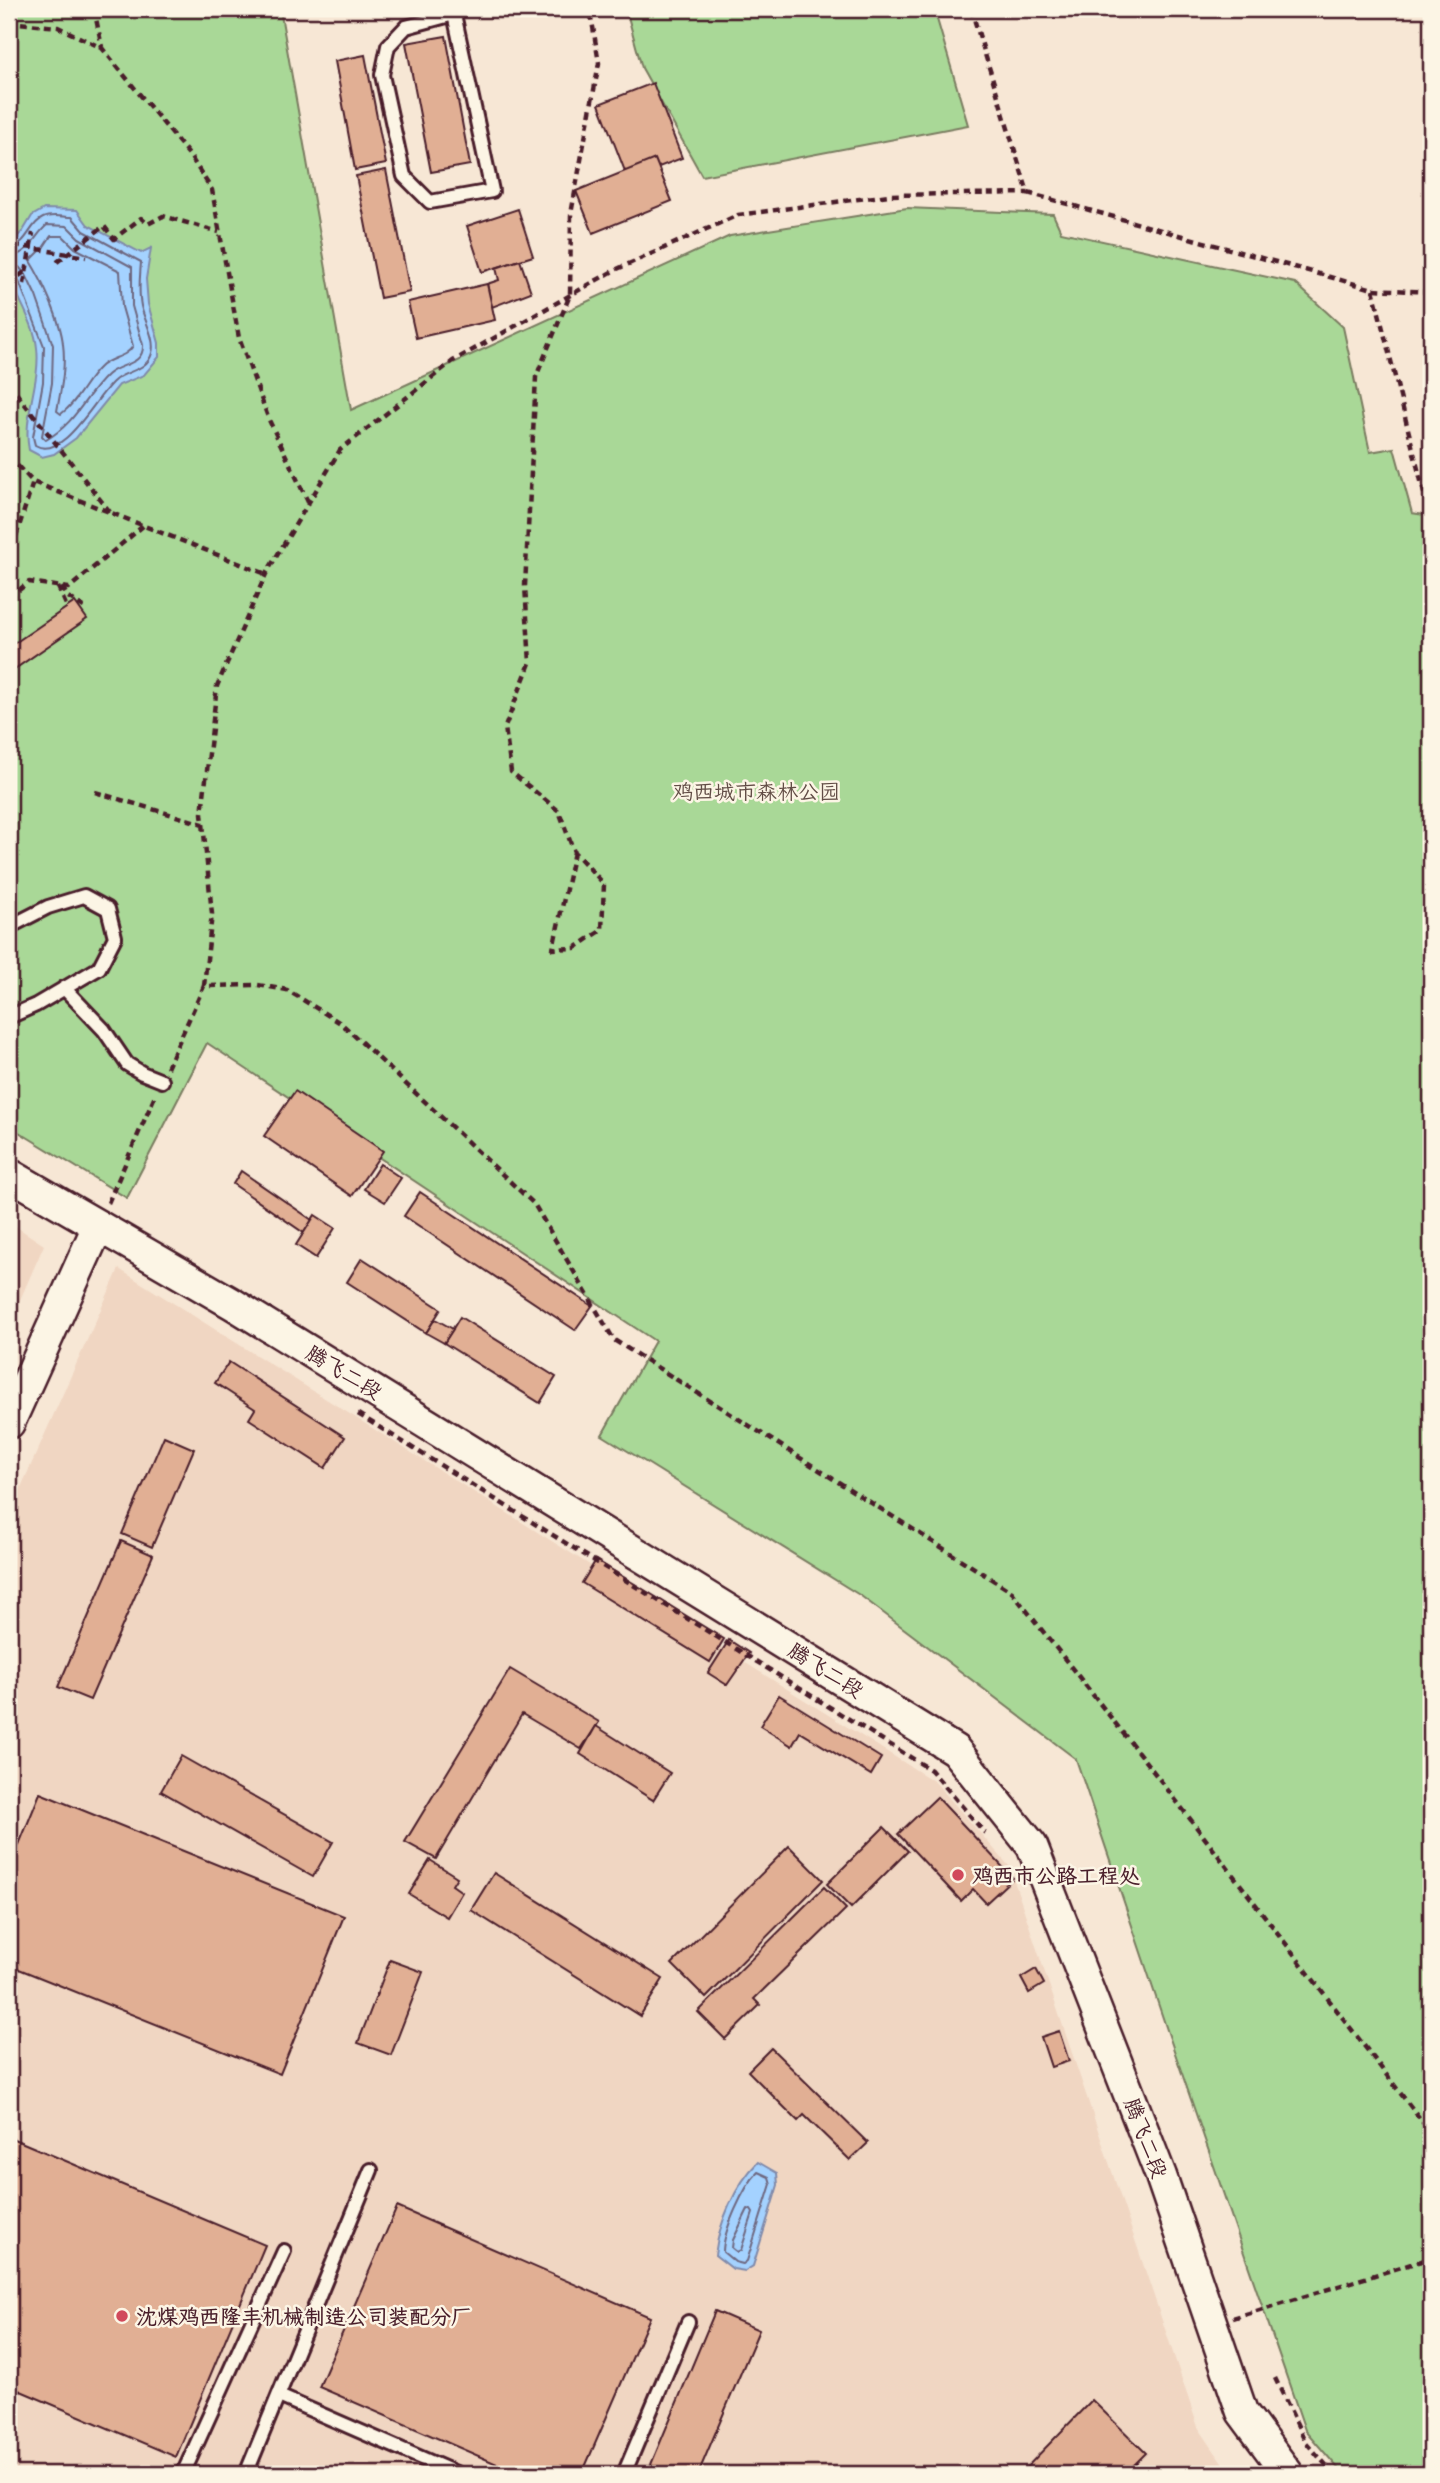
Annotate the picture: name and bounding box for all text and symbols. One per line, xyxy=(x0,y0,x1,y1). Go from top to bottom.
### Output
park label: 鸡西城市森林公园 xyxy=(672,778,840,805)
street label: 腾飞二段 xyxy=(301,1339,387,1405)
street label: 腾飞二段 xyxy=(783,1636,869,1704)
place label: 鸡西市公路工程处 xyxy=(972,1862,1140,1889)
marker: 鸡西市公路工程处 xyxy=(950,1867,966,1883)
street label: 腾飞二段 xyxy=(1118,2094,1174,2182)
place label: 沈煤鸡西隆丰机械制造公司装配分厂 xyxy=(136,2303,472,2330)
marker: 沈煤鸡西隆丰机械制造公司装配分厂 xyxy=(114,2308,130,2324)

